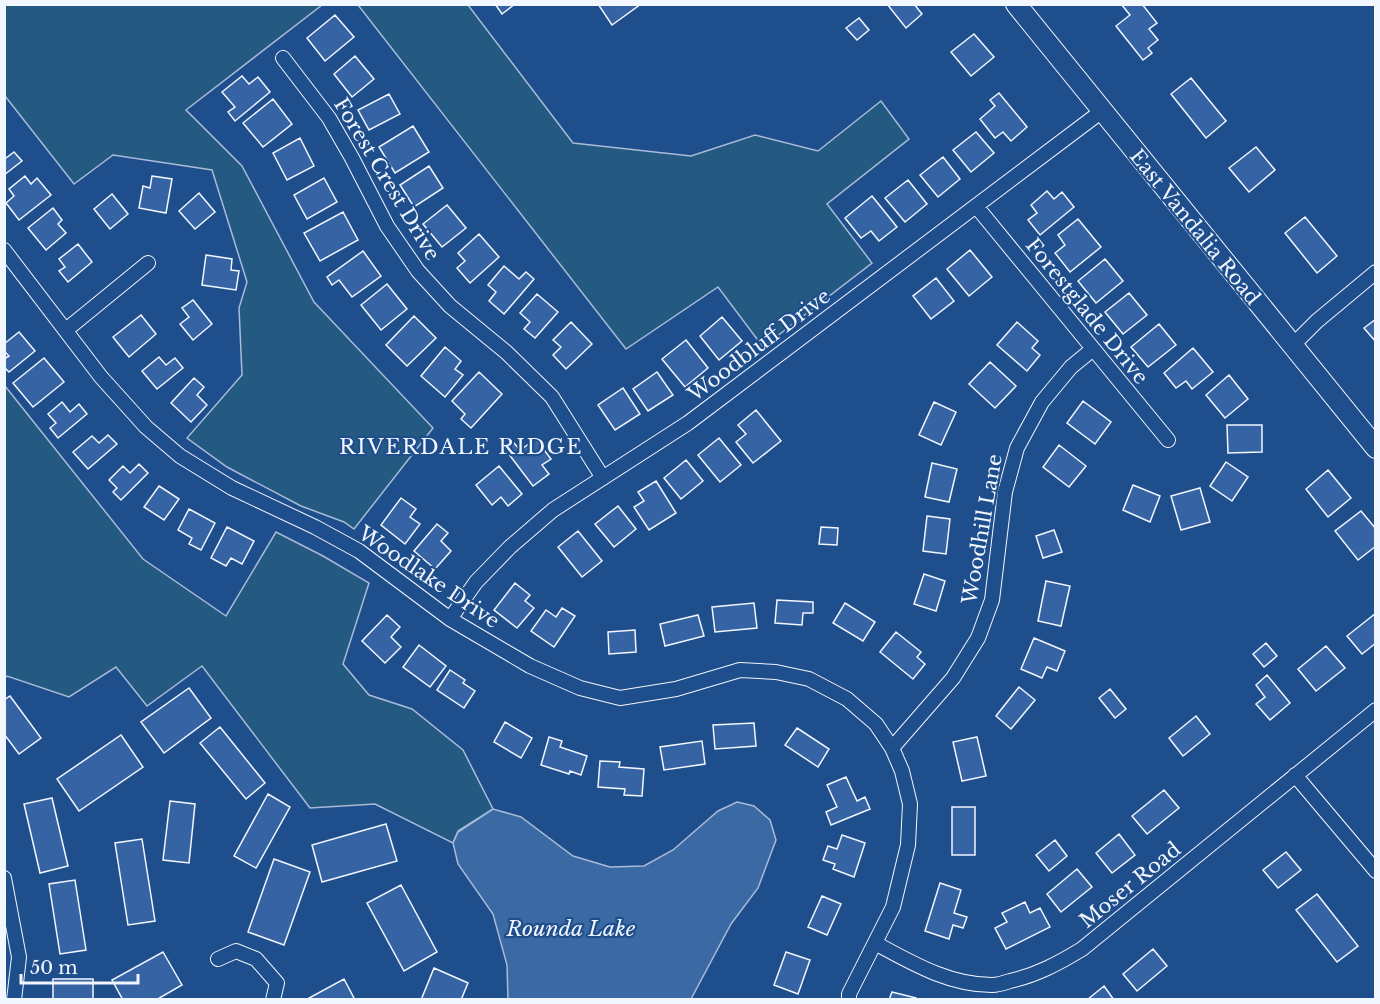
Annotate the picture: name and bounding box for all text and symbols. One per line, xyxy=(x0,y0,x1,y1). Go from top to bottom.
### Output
street label: Forest Crest Drive xyxy=(329,93,445,265)
street label: East Vandalia Road xyxy=(1125,144,1265,310)
street label: Forestglade Drive xyxy=(1021,233,1153,389)
street label: Woodbluff Drive xyxy=(682,284,835,407)
district label: RIVERDALE RIDGE xyxy=(339,434,583,460)
street label: Woodhill Lane xyxy=(957,452,1007,607)
street label: Woodlake Drive xyxy=(353,520,504,633)
street label: Moser Road xyxy=(1075,837,1185,933)
water label: Rounda Lake xyxy=(506,916,636,942)
scale bar xyxy=(21,947,138,985)
text: 50 m xyxy=(30,957,78,979)

